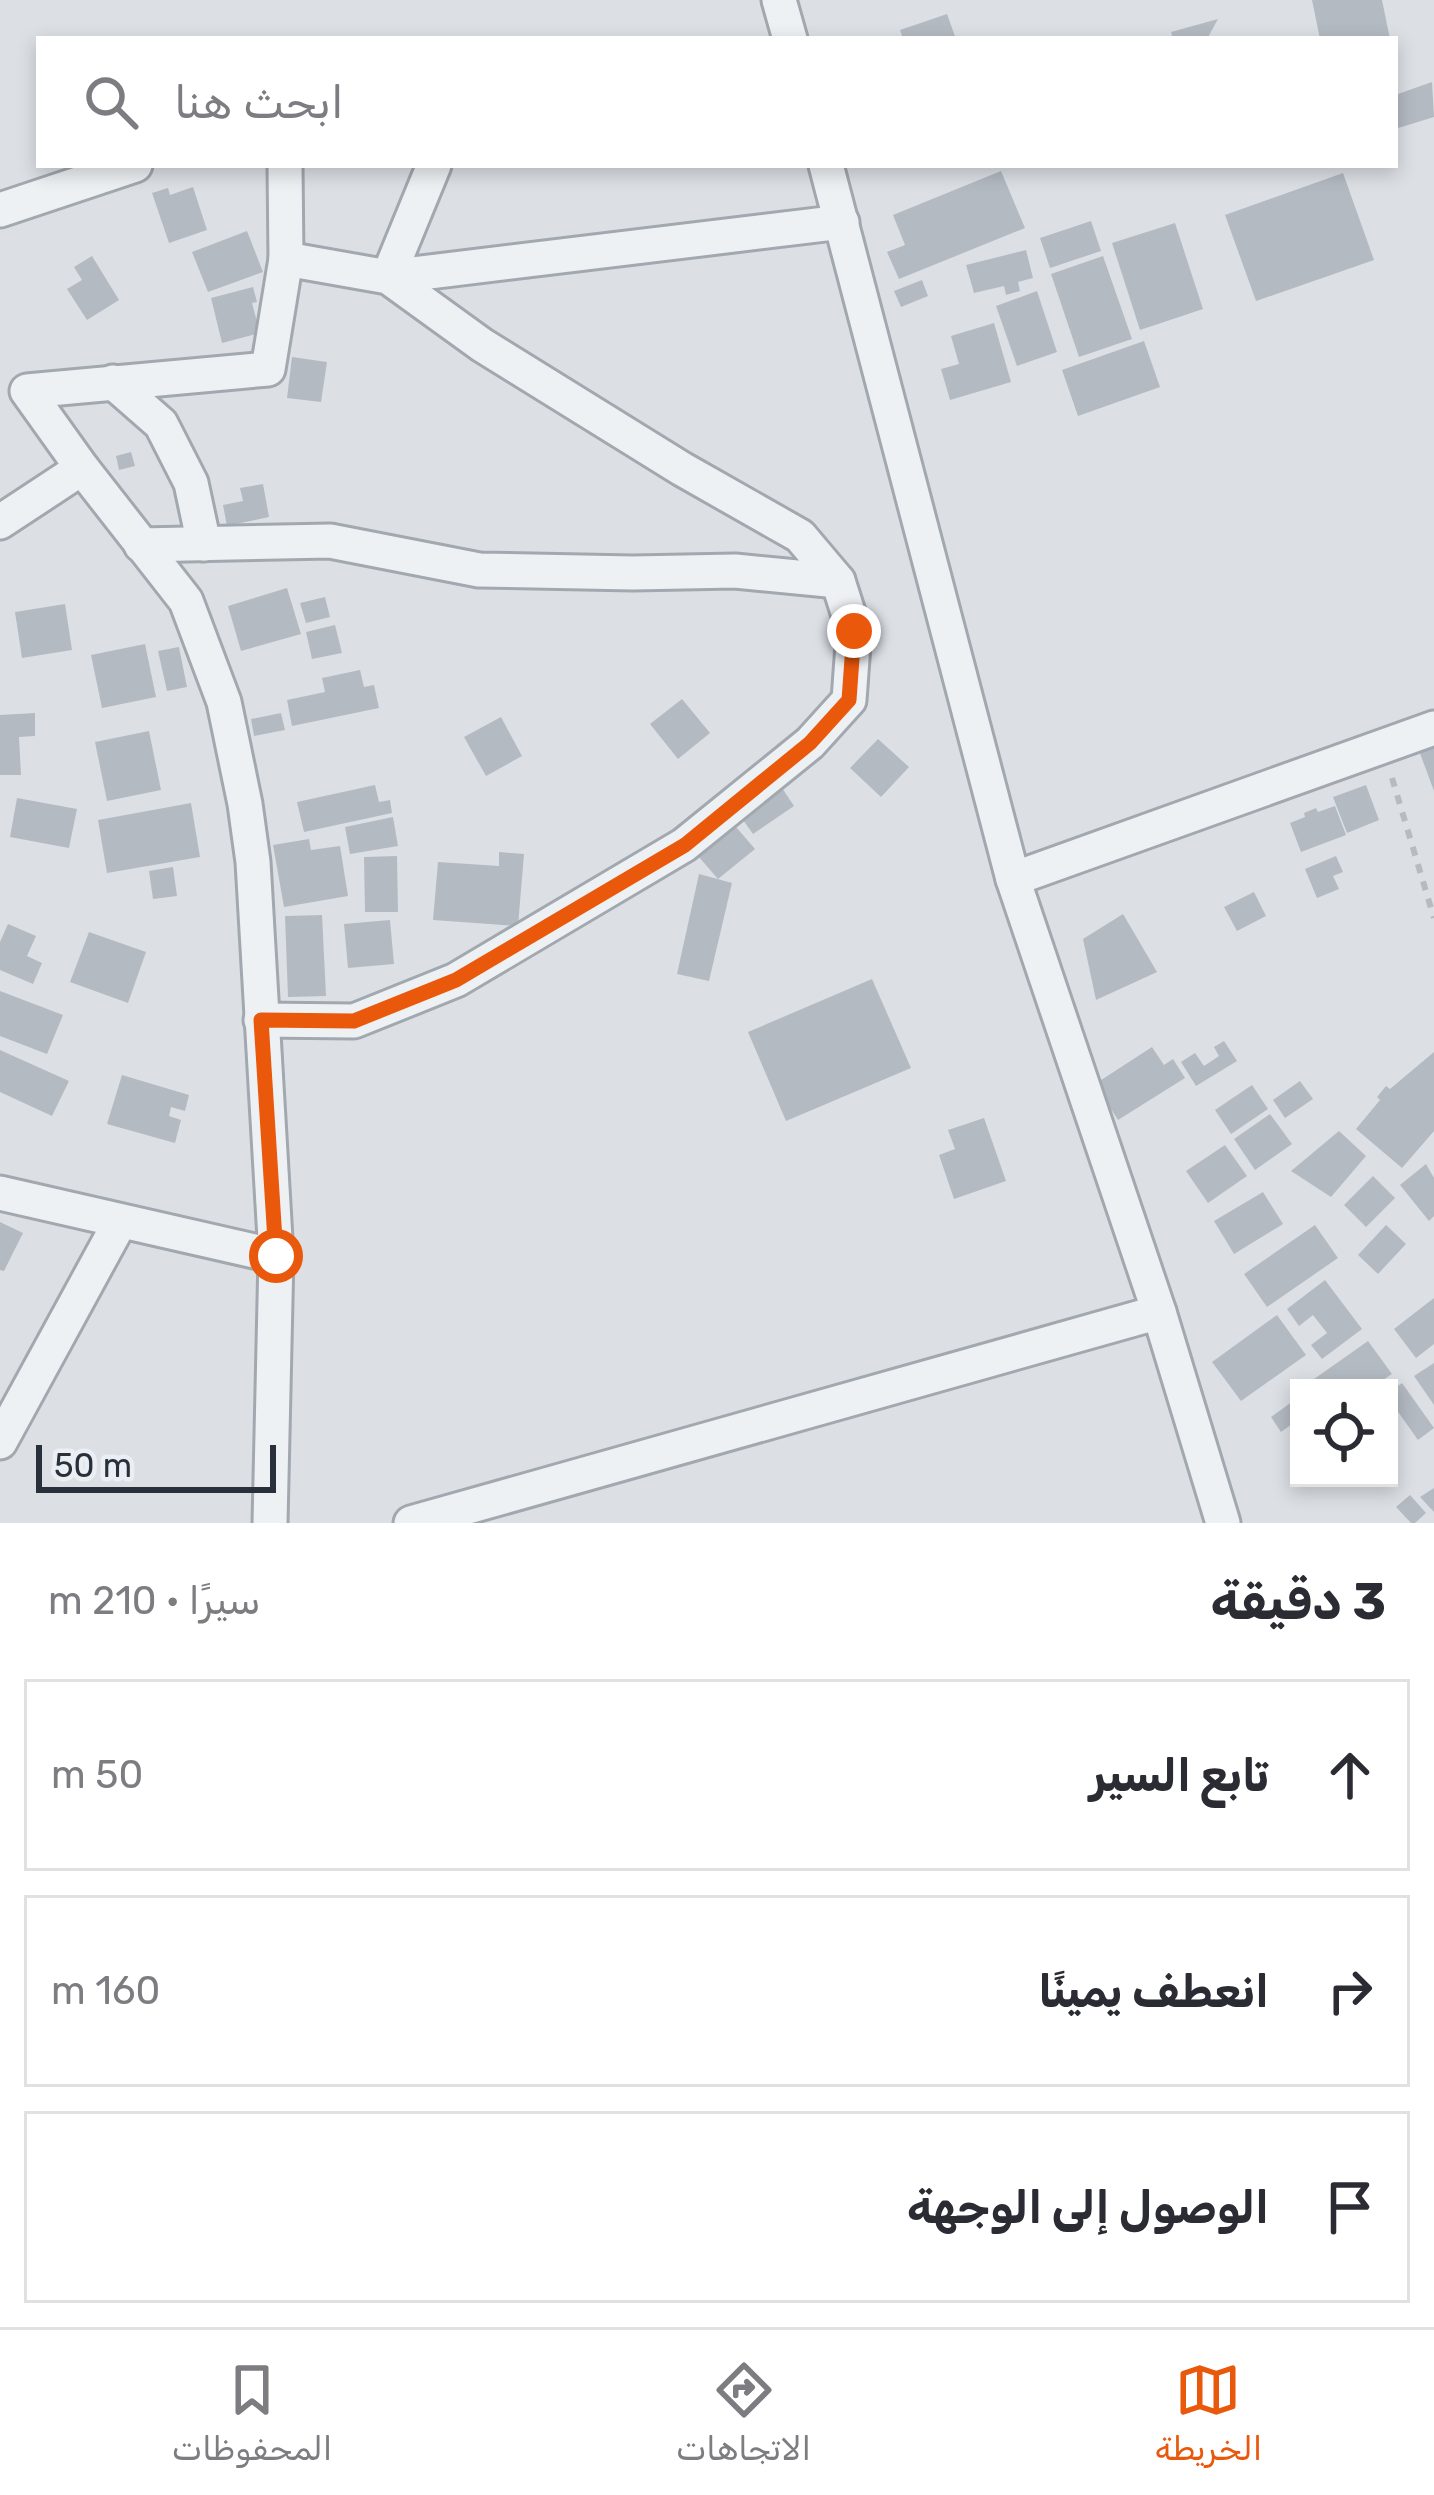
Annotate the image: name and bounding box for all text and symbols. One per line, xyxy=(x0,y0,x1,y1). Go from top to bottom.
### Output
search box xyxy=(36,36,1398,168)
icon: search xyxy=(78,69,144,135)
text: ابحث هنا xyxy=(174,76,344,129)
route end xyxy=(827,604,881,658)
route start xyxy=(249,1229,303,1283)
map controls xyxy=(1290,1379,1398,1487)
button: locate xyxy=(1290,1379,1398,1487)
scale bar xyxy=(36,1439,276,1492)
text: 50 m xyxy=(54,1446,132,1485)
text: 3 دقيقة xyxy=(1210,1571,1386,1632)
text: سيرًا · 210 m xyxy=(48,1578,261,1624)
icon: ahead xyxy=(1317,1742,1383,1808)
text: تابع السير xyxy=(1089,1749,1269,1802)
text: 50 m xyxy=(51,1752,143,1798)
icon: right xyxy=(1317,1958,1383,2024)
text: انعطف يمينًا xyxy=(1038,1965,1269,2018)
text: 160 m xyxy=(51,1968,160,2014)
icon: arrive xyxy=(1317,2174,1383,2240)
text: الوصول إلى الوجهة xyxy=(907,2181,1269,2234)
tab: المحفوظات xyxy=(172,2357,332,2468)
tab: الاتجاهات xyxy=(676,2357,811,2468)
tab: الخريطة xyxy=(1155,2357,1262,2468)

